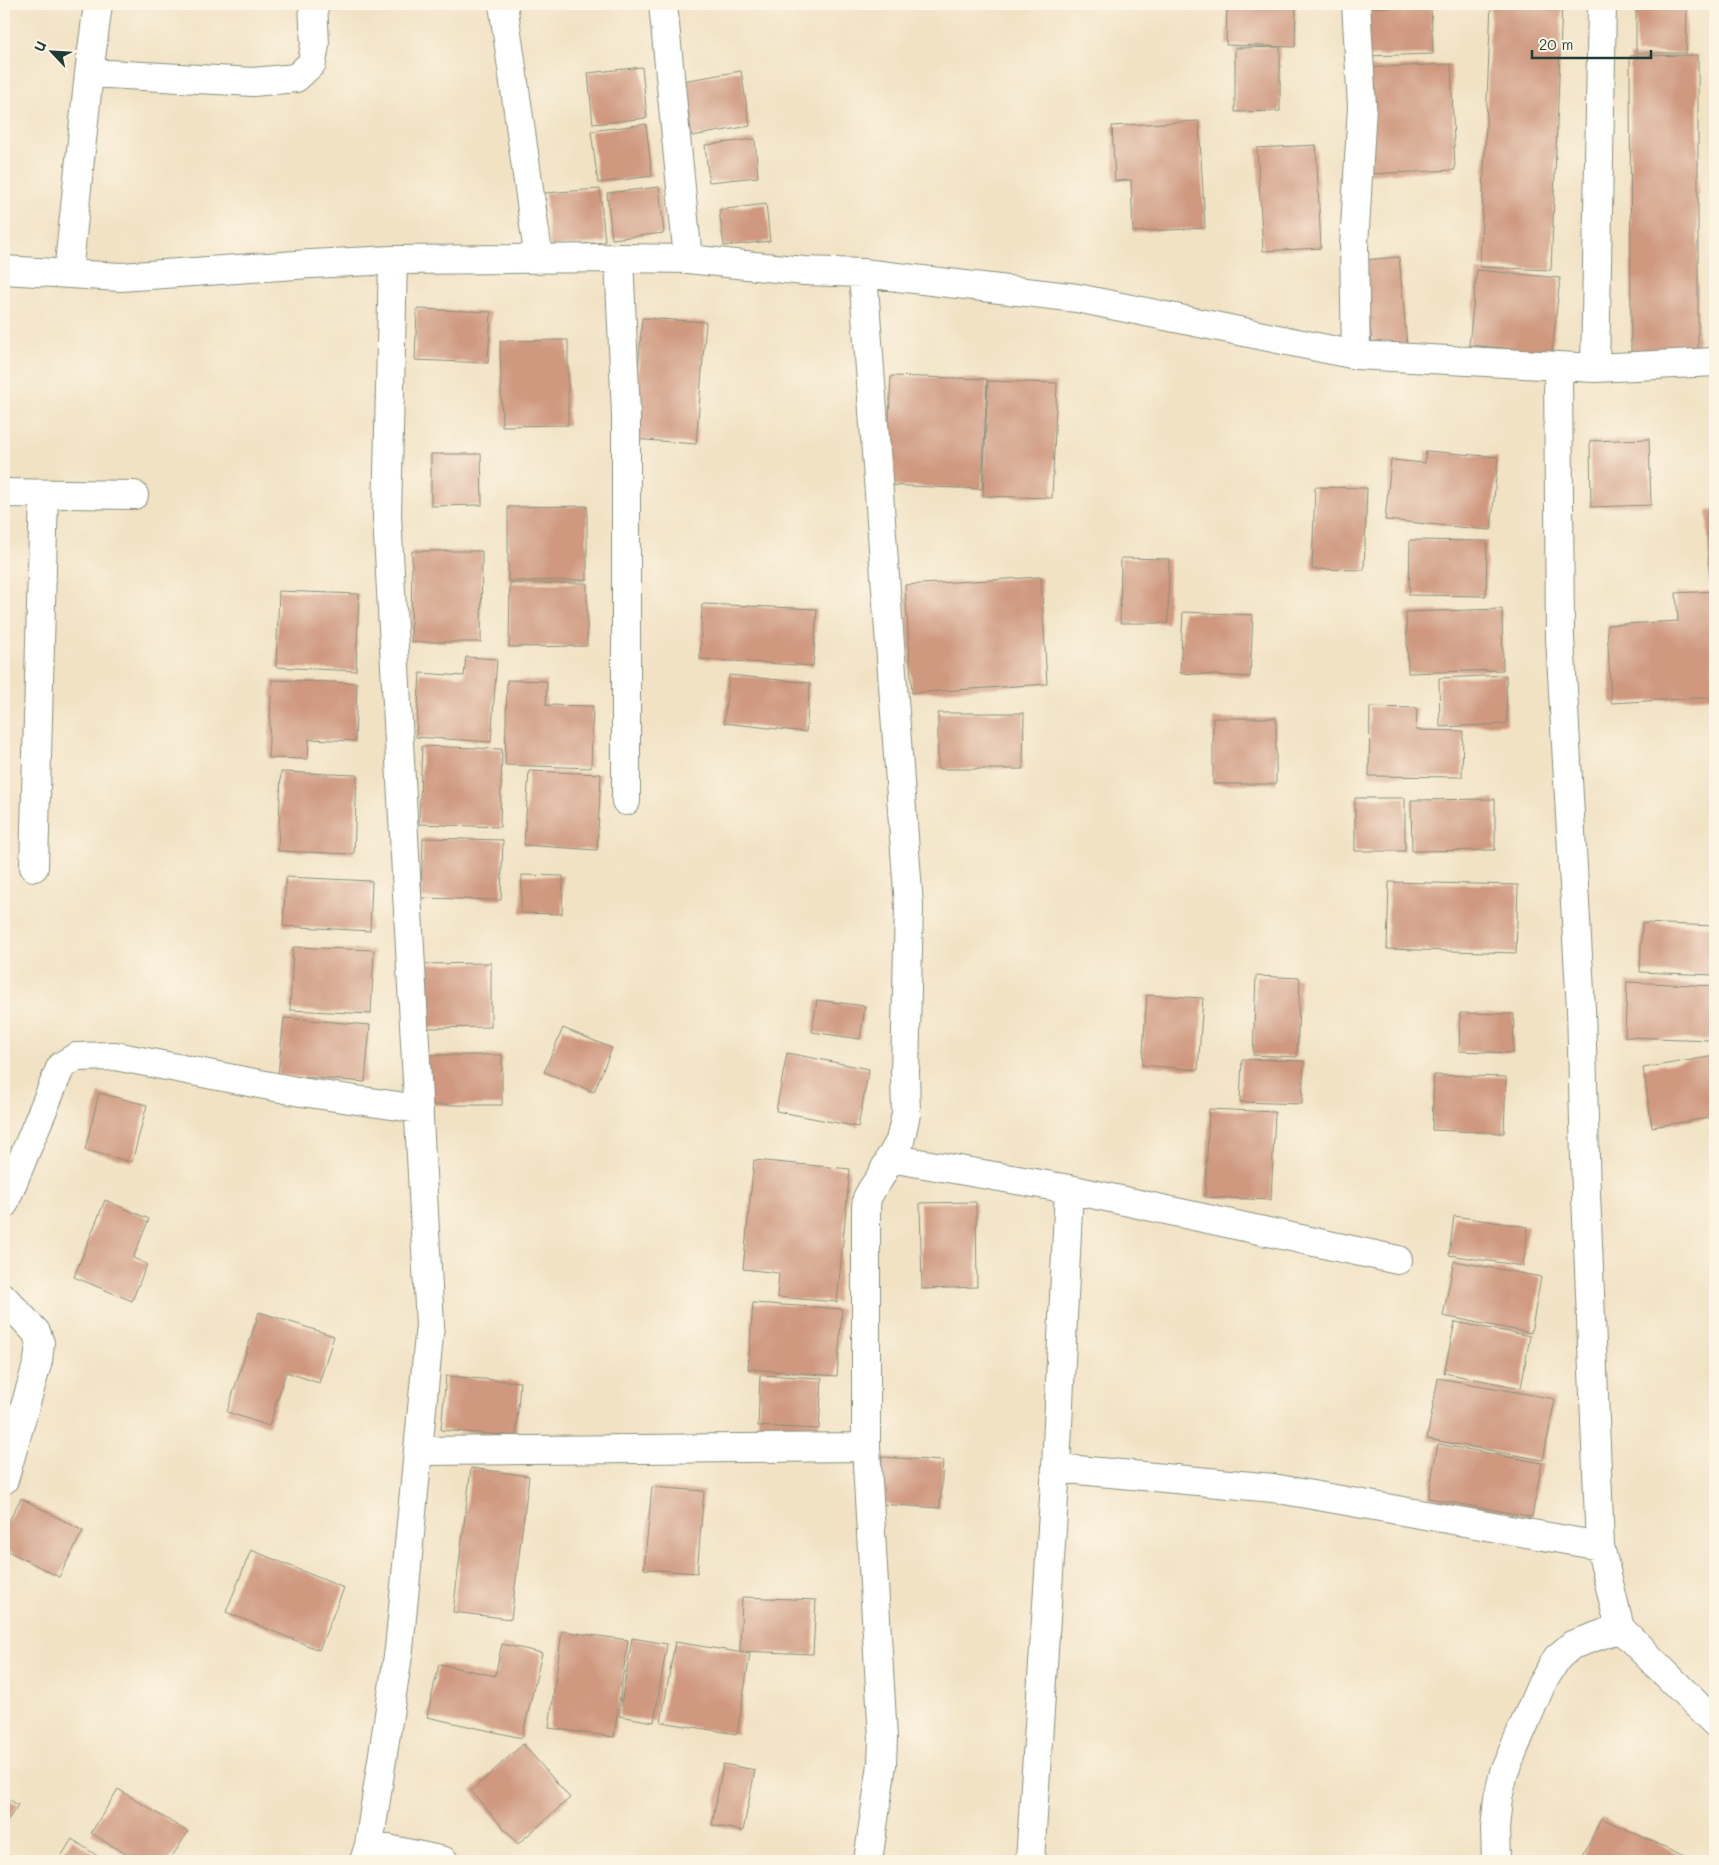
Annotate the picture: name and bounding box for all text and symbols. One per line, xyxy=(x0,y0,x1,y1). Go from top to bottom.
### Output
north arrow xyxy=(28,28,78,78)
scale bar xyxy=(1532,28,1650,60)
text: 20 m xyxy=(1539,34,1573,54)
text: U xyxy=(29,38,50,55)

